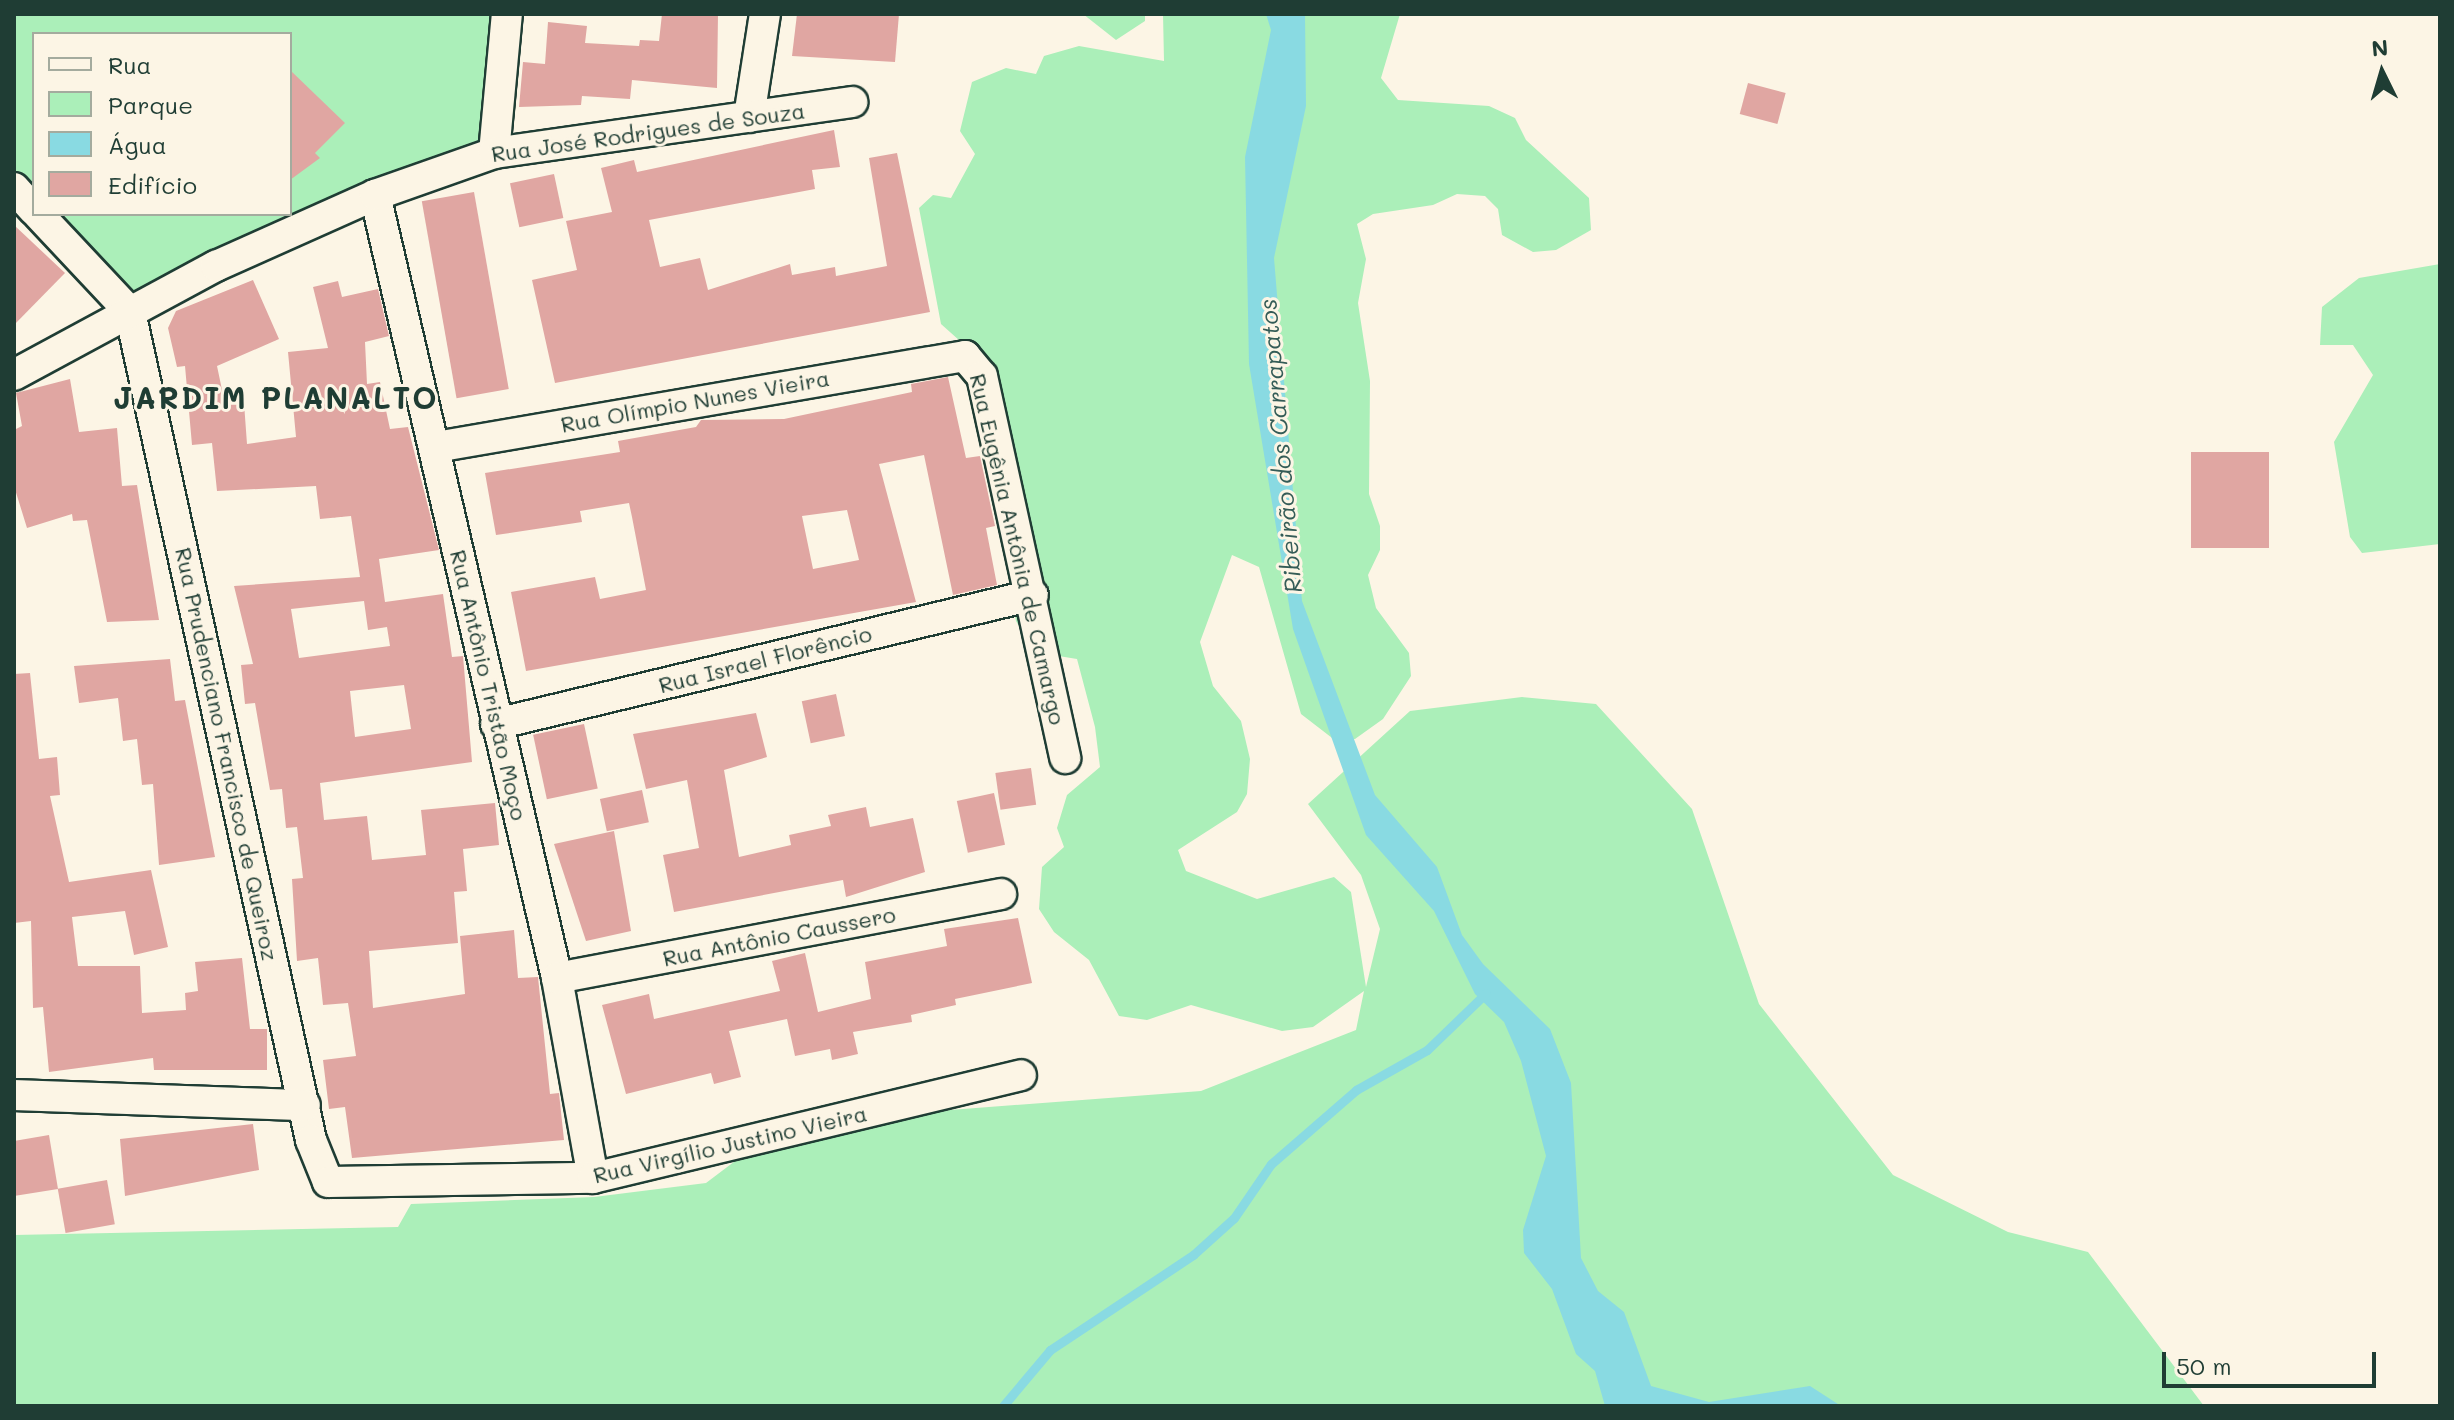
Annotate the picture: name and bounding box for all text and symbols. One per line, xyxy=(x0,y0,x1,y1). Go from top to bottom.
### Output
legend xyxy=(32,32,292,216)
north arrow xyxy=(2342,32,2422,112)
text: N xyxy=(2370,32,2389,63)
text: Rua xyxy=(108,49,151,80)
text: Parque xyxy=(108,89,193,120)
street label: Rua José Rodrigues de Souza xyxy=(490,97,806,167)
text: Água xyxy=(108,129,167,160)
text: Edifício xyxy=(108,169,197,200)
water label: Ribeirão dos Carrapatos xyxy=(1253,298,1307,594)
street label: Rua Olímpio Nunes Vieira xyxy=(559,364,831,438)
street label: Rua Eugênia Antônia de Camargo xyxy=(965,371,1071,727)
district label: JARDIM PLANALTO xyxy=(113,379,439,415)
street label: Rua Prudenciano Francisco de Queiroz xyxy=(170,545,284,963)
street label: Rua Antônio Tristão Moço xyxy=(445,547,533,823)
street label: Rua Israel Florêncio xyxy=(656,620,874,698)
street label: Rua Antônio Caussero xyxy=(660,900,898,972)
street label: Rua Virgílio Justino Vieira xyxy=(590,1100,870,1188)
scale bar xyxy=(2166,1336,2380,1386)
text: 50 m xyxy=(2176,1350,2232,1381)

